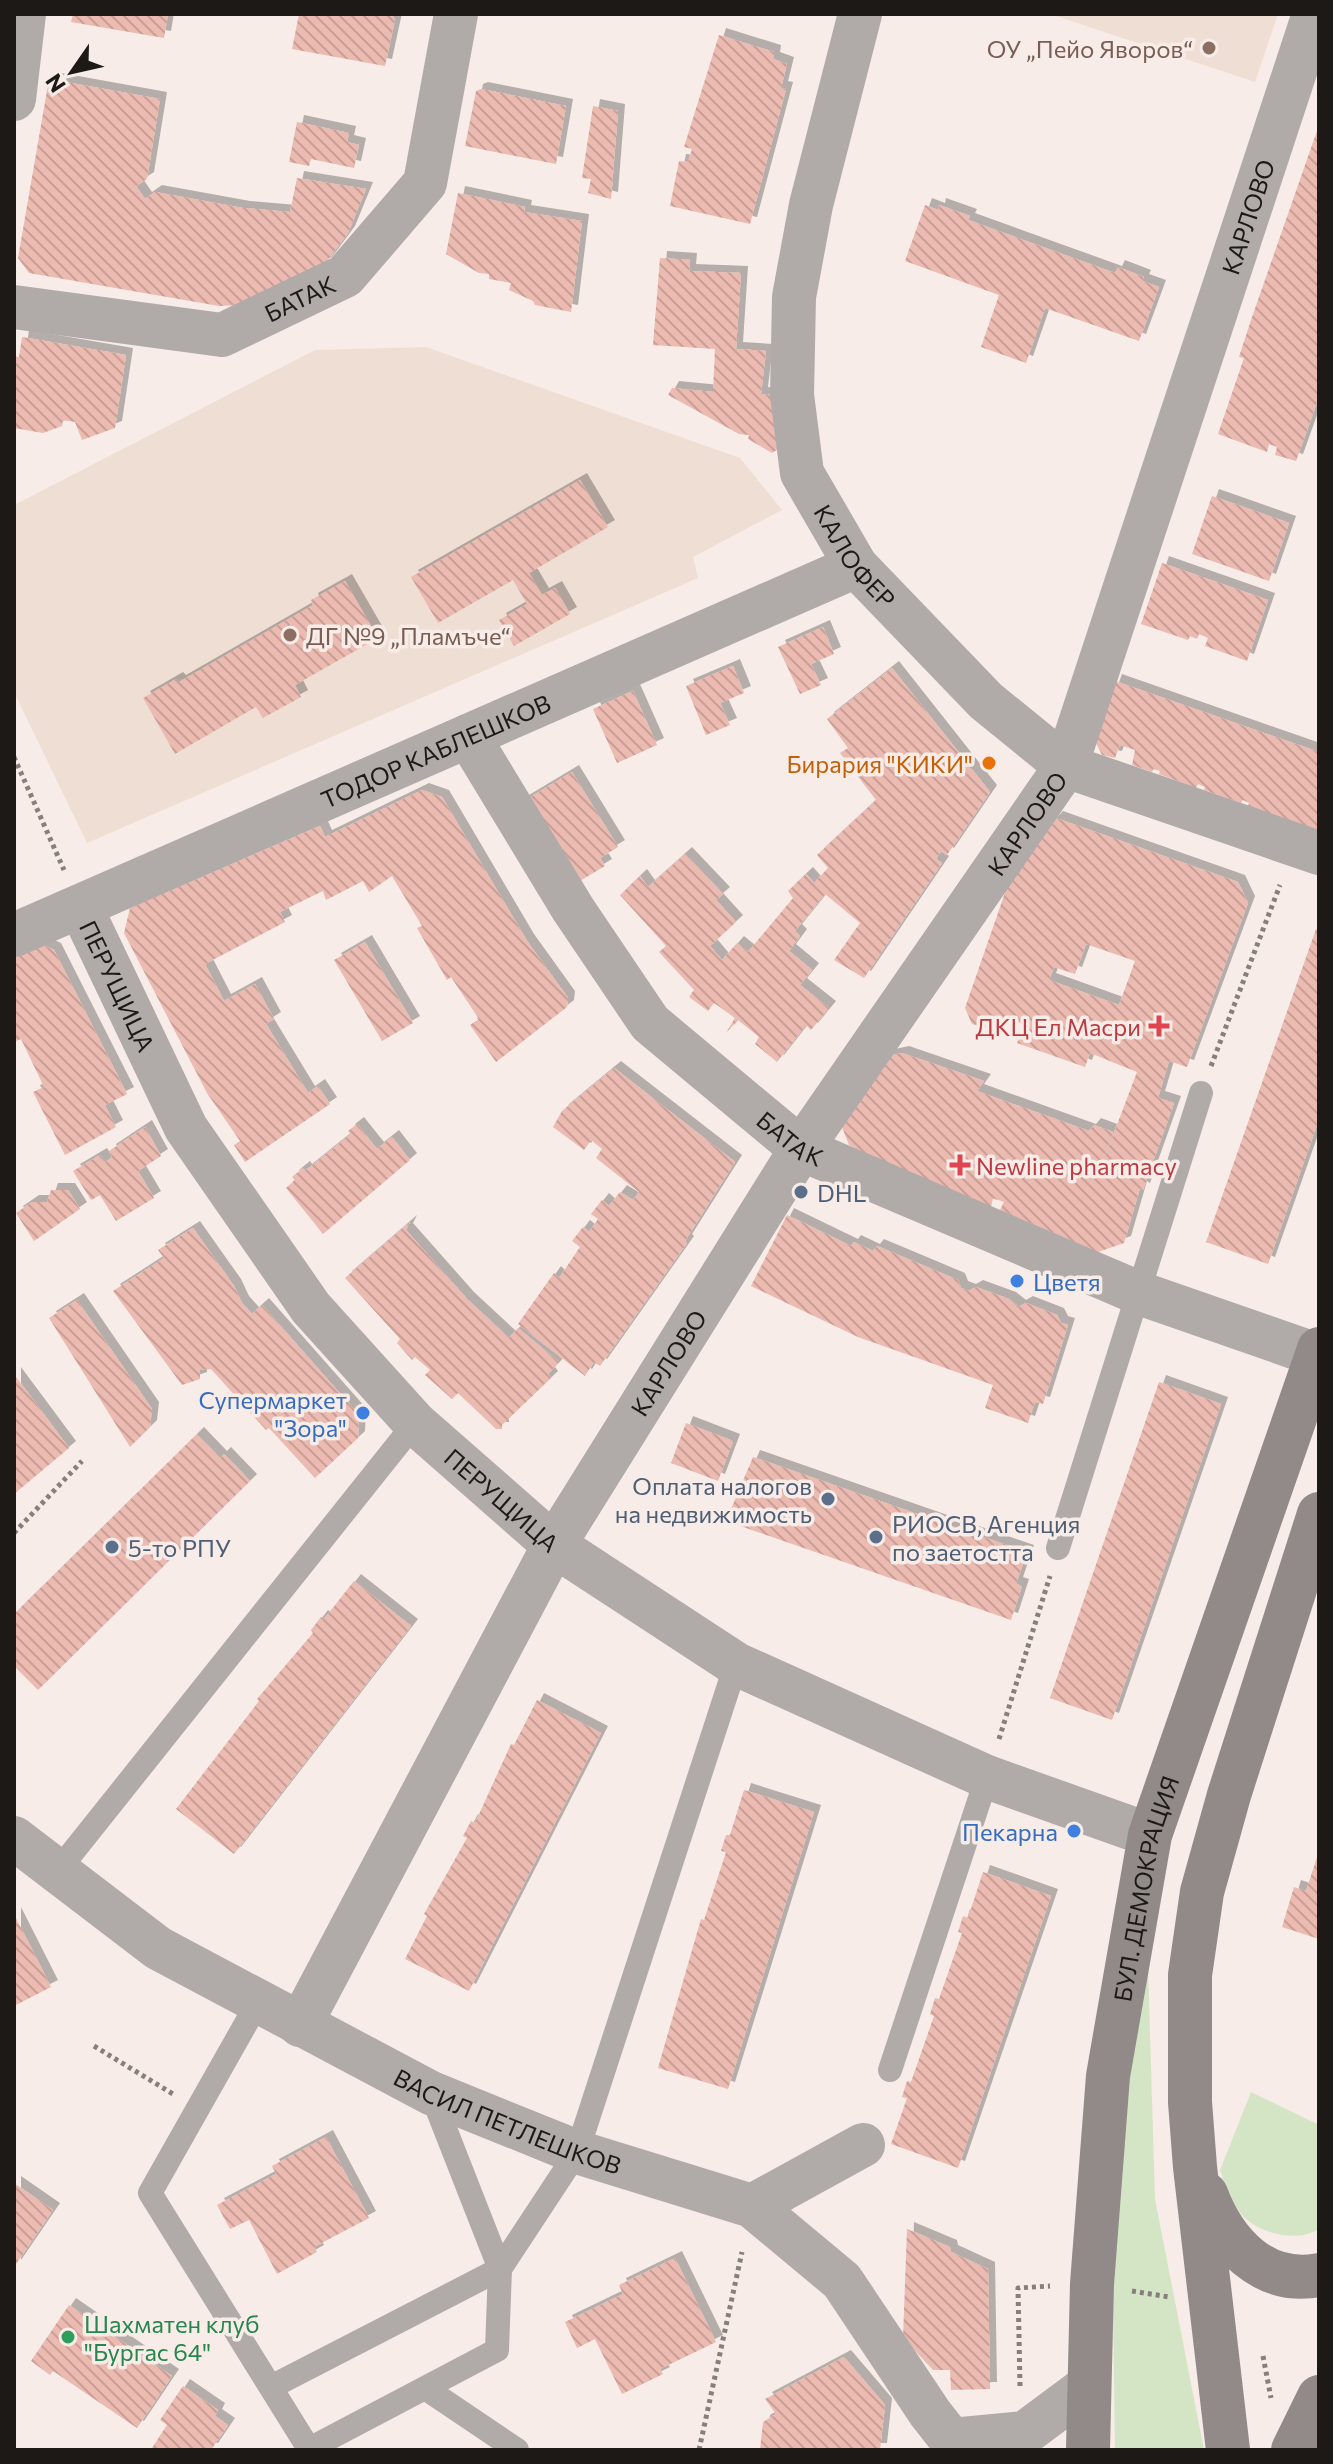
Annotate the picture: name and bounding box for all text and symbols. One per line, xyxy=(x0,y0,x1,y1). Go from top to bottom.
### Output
north arrow xyxy=(32,32,112,112)
place label: ОУ „Пейо Яворов“ xyxy=(987,34,1193,63)
marker: ОУ „Пейо Яворов“ xyxy=(1200,39,1218,57)
text: N xyxy=(39,69,71,98)
street label: КАРЛОВО xyxy=(1215,155,1280,278)
street label: БАТАК xyxy=(259,268,340,327)
street label: КАЛОФЕР xyxy=(809,499,902,613)
place label: ДГ №9 „Пламъче“ xyxy=(306,621,511,650)
marker: ДГ №9 „Пламъче“ xyxy=(281,626,299,644)
street label: ТОДОР КАБЛЕШКОВ xyxy=(316,687,554,813)
place label: Бирария "КИКИ" xyxy=(786,749,973,778)
marker: Бирария "КИКИ" xyxy=(980,754,998,772)
street label: КАРЛОВО xyxy=(981,766,1072,881)
street label: ПЕРУЩИЦА xyxy=(74,915,162,1056)
place label: ДКЦ Ел Масри xyxy=(976,1012,1141,1041)
marker: ДКЦ Ел Масри xyxy=(1148,1015,1170,1037)
street label: БАТАК xyxy=(752,1104,828,1171)
place label: Newline pharmacy xyxy=(976,1151,1177,1180)
marker: Newline pharmacy xyxy=(951,1156,969,1174)
place label: DHL xyxy=(817,1178,866,1207)
marker: DHL xyxy=(792,1183,810,1201)
place label: Цветя xyxy=(1033,1267,1101,1296)
marker: Цветя xyxy=(1008,1272,1026,1290)
street label: КАРЛОВО xyxy=(624,1304,712,1421)
place label: Супермаркет "Зора" xyxy=(198,1385,347,1442)
marker: Супермаркет "Зора" xyxy=(354,1404,372,1422)
street label: ПЕРУЩИЦА xyxy=(439,1442,565,1557)
place label: Оплата налогов на недвижимость xyxy=(615,1471,812,1528)
marker: Оплата налогов на недвижимость xyxy=(819,1490,837,1508)
place label: РИОСВ, Агенция по заетостта xyxy=(892,1509,1080,1566)
marker: РИОСВ, Агенция по заетостта xyxy=(867,1528,885,1546)
place label: 5-то РПУ xyxy=(128,1533,231,1562)
marker: 5-то РПУ xyxy=(103,1538,121,1556)
street label: БУЛ. ДЕМОКРАЦИЯ xyxy=(1107,1771,1184,2004)
place label: Пекарна xyxy=(962,1817,1058,1846)
marker: Пекарна xyxy=(1065,1822,1083,1840)
street label: ВАСИЛ ПЕТЛЕШКОВ xyxy=(389,2062,625,2179)
place label: Шахматен клуб "Бургас 64" xyxy=(84,2309,260,2366)
marker: Шахматен клуб "Бургас 64" xyxy=(59,2328,77,2346)

